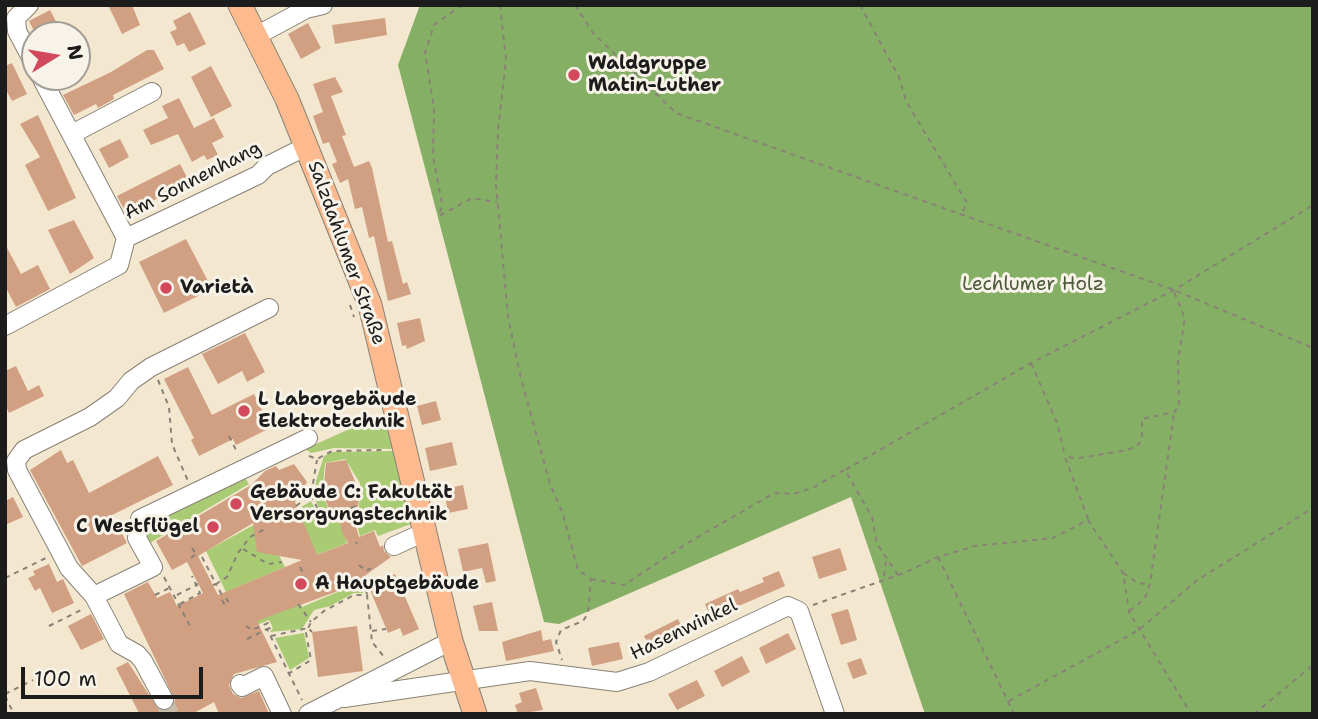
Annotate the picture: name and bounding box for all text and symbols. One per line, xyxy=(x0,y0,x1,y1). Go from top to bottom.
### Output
north arrow xyxy=(21,21,91,91)
text: N xyxy=(61,43,89,62)
place label: Waldgruppe Matin-Luther xyxy=(588,53,721,97)
marker: Waldgruppe Matin-Luther xyxy=(566,67,582,83)
street label: Am Sonnenhang xyxy=(121,137,265,225)
street label: Salzdahlumer Straße xyxy=(302,158,390,348)
park label: Lechlumer Holz xyxy=(962,274,1104,296)
place label: Varietà xyxy=(180,277,254,299)
marker: Varietà xyxy=(158,280,174,296)
place label: L Laborgebäude Elektrotechnik xyxy=(258,389,416,433)
marker: L Laborgebäude Elektrotechnik xyxy=(236,403,252,419)
place label: Gebäude C: Fakultät Versorgungstechnik xyxy=(250,482,453,526)
marker: Gebäude C: Fakultät Versorgungstechnik xyxy=(228,496,244,512)
place label: C Westflügel xyxy=(76,516,199,538)
marker: C Westflügel xyxy=(205,519,221,535)
place label: A Hauptgebäude xyxy=(315,573,479,595)
marker: A Hauptgebäude xyxy=(293,576,309,592)
street label: Hasenwinkel xyxy=(627,594,741,666)
scale bar xyxy=(24,652,206,696)
text: 100 m xyxy=(34,665,97,693)

